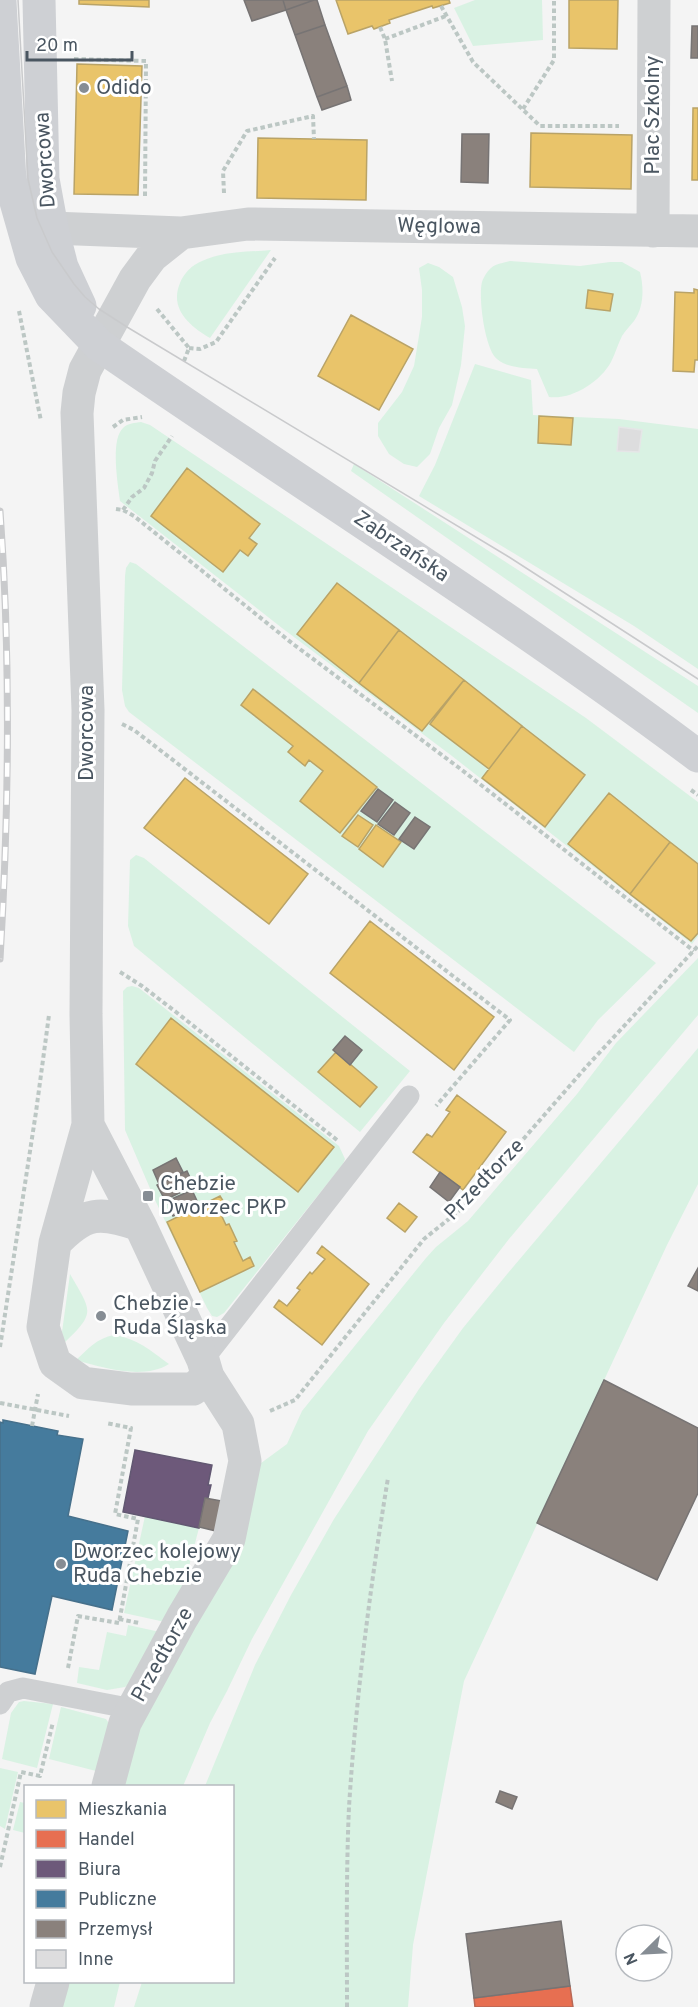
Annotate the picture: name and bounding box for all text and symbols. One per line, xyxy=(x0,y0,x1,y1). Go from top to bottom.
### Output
scale bar xyxy=(27,24,132,62)
text: 20 m xyxy=(36,35,78,58)
street label: Plac Szkolny xyxy=(640,55,667,175)
place label: Odido xyxy=(96,75,152,102)
marker: Odido xyxy=(77,81,91,95)
street label: Dworcowa xyxy=(29,111,63,209)
street label: Węglowa xyxy=(397,213,481,241)
street label: Zabrzańska xyxy=(348,505,454,589)
street label: Dworcowa xyxy=(74,685,101,781)
street label: Przedtorze xyxy=(439,1133,531,1227)
place label: Chebzie Dworzec PKP xyxy=(160,1171,286,1222)
marker: Chebzie Dworzec PKP xyxy=(141,1189,155,1203)
place label: Chebzie - Ruda Śląska xyxy=(113,1291,227,1342)
marker: Chebzie - Ruda Śląska xyxy=(94,1309,108,1323)
place label: Dworzec kolejowy Ruda Chebzie xyxy=(73,1539,241,1590)
marker: Dworzec kolejowy Ruda Chebzie xyxy=(54,1557,68,1571)
street label: Przedtorze xyxy=(126,1603,200,1707)
legend xyxy=(24,1785,234,1983)
text: Mieszkania xyxy=(78,1799,167,1822)
text: Handel xyxy=(78,1829,135,1852)
text: Biura xyxy=(78,1859,121,1882)
text: Publiczne xyxy=(78,1889,157,1912)
text: Przemysł xyxy=(78,1919,153,1942)
north arrow xyxy=(614,1923,674,1983)
text: Inne xyxy=(78,1949,114,1972)
text: N xyxy=(621,1949,644,1968)

